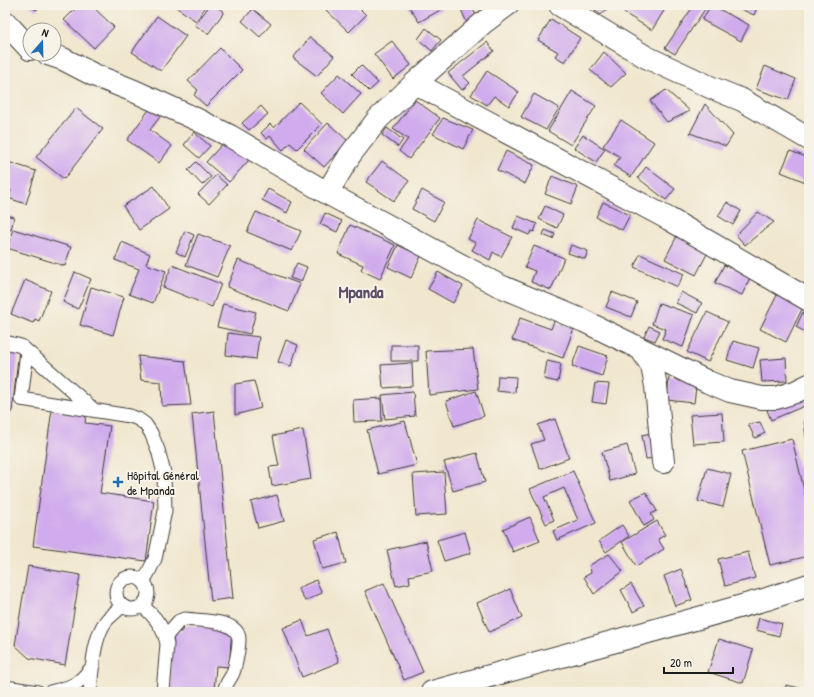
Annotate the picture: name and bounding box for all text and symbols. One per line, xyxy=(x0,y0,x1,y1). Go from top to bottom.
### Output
north arrow xyxy=(22,22,62,62)
text: N xyxy=(40,25,51,40)
district label: Mpanda xyxy=(338,280,384,304)
place label: Hôpital Général de Mpanda xyxy=(127,466,199,499)
marker: Hôpital Général de Mpanda xyxy=(112,476,124,488)
scale bar xyxy=(664,649,733,675)
text: 20 m xyxy=(670,654,692,671)

